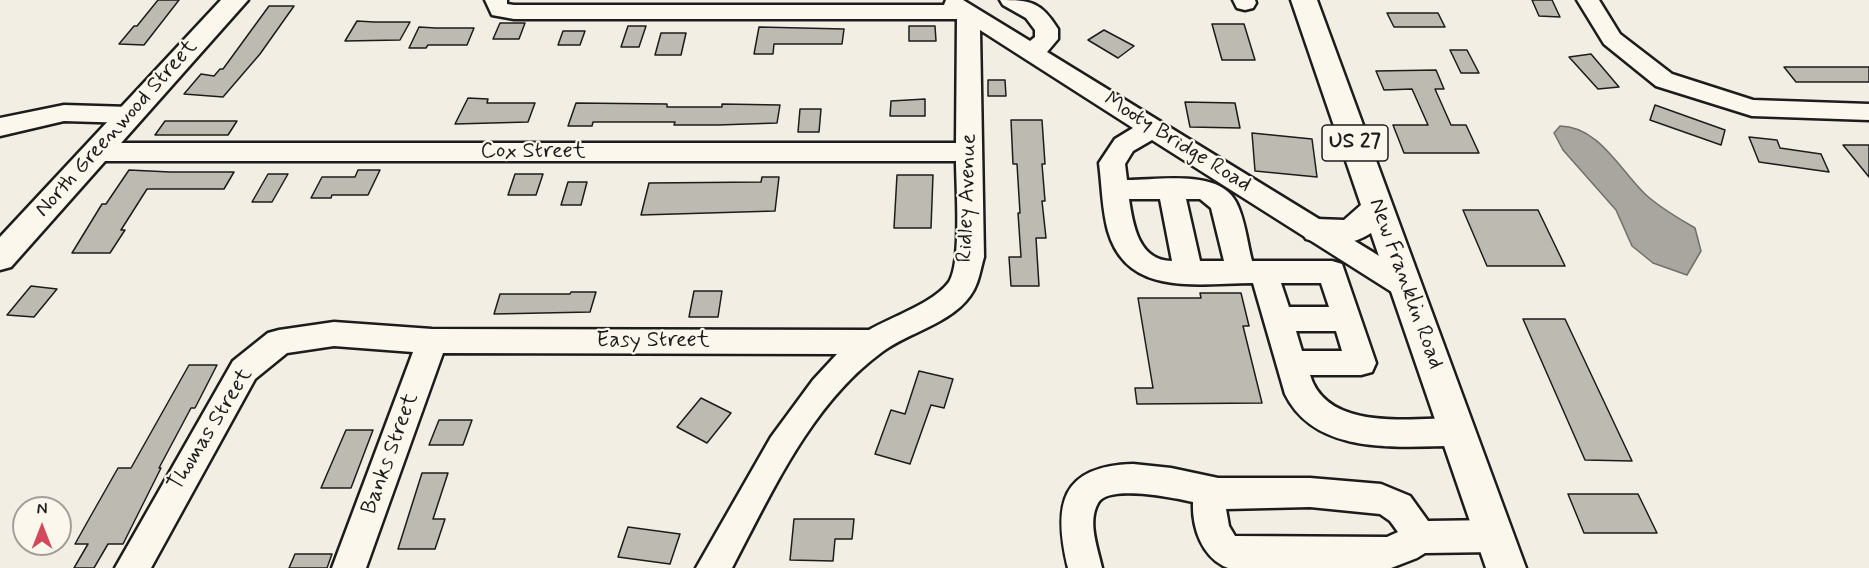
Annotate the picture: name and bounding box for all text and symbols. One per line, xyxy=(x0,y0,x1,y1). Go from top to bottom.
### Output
street label: North Greenwood Street xyxy=(30,35,204,223)
street label: Mooty Bridge Road xyxy=(1098,87,1256,199)
road number: US 27 xyxy=(1322,125,1388,161)
street label: Ridley Avenue xyxy=(953,133,983,263)
street label: Cox Street xyxy=(480,139,586,165)
street label: New Franklin Road xyxy=(1362,195,1448,373)
street label: Easy Street xyxy=(596,328,710,354)
street label: Thomas Street xyxy=(163,364,259,496)
street label: Banks Street xyxy=(357,390,425,518)
north arrow xyxy=(12,496,72,556)
text: N xyxy=(37,499,47,520)

